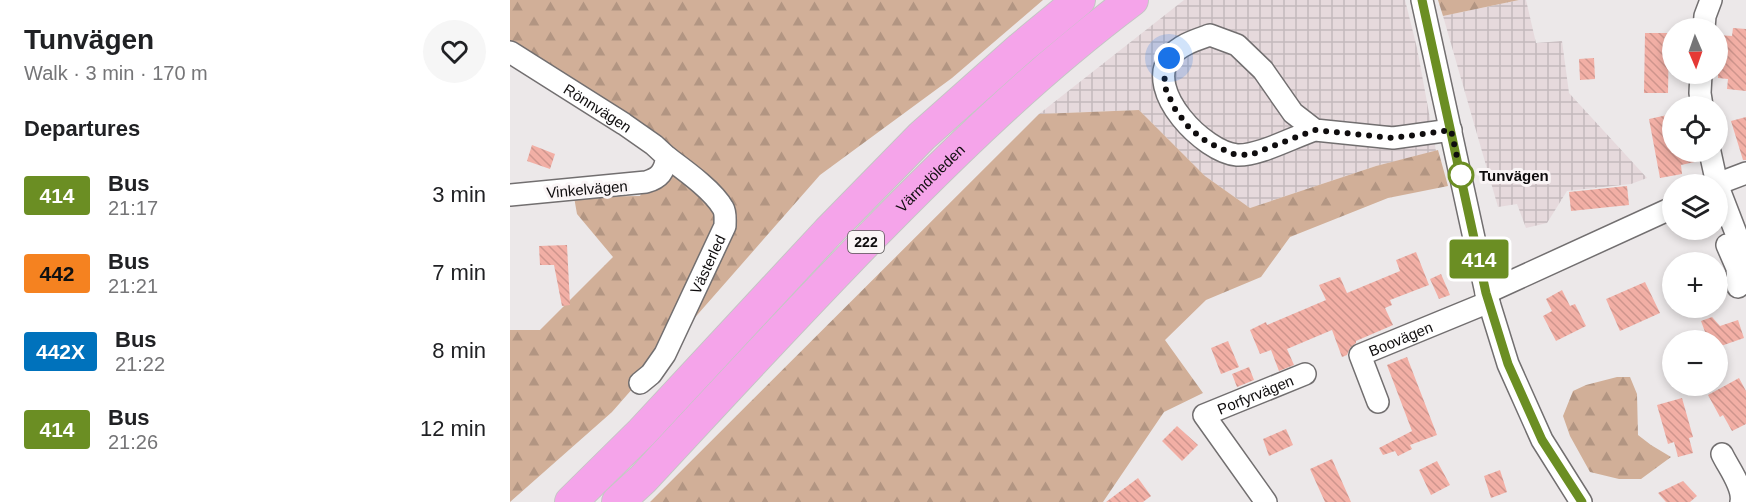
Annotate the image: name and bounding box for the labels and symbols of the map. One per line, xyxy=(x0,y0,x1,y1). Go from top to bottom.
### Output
north arrow xyxy=(1662,18,1728,84)
your location xyxy=(1154,43,1184,73)
street label: Rönnvägen xyxy=(561,80,635,135)
street label: Värmdöleden xyxy=(892,140,968,215)
marker: Tunvägen xyxy=(1448,162,1474,188)
place label: Tunvägen xyxy=(1479,167,1549,184)
street label: Vinkelvägen xyxy=(546,177,628,201)
road number: 222 xyxy=(848,231,884,253)
street label: Västerled xyxy=(686,232,728,296)
line badge: 414 xyxy=(1444,240,1514,278)
street label: Boovägen xyxy=(1366,318,1435,359)
street label: Porfyrvägen xyxy=(1214,371,1296,417)

